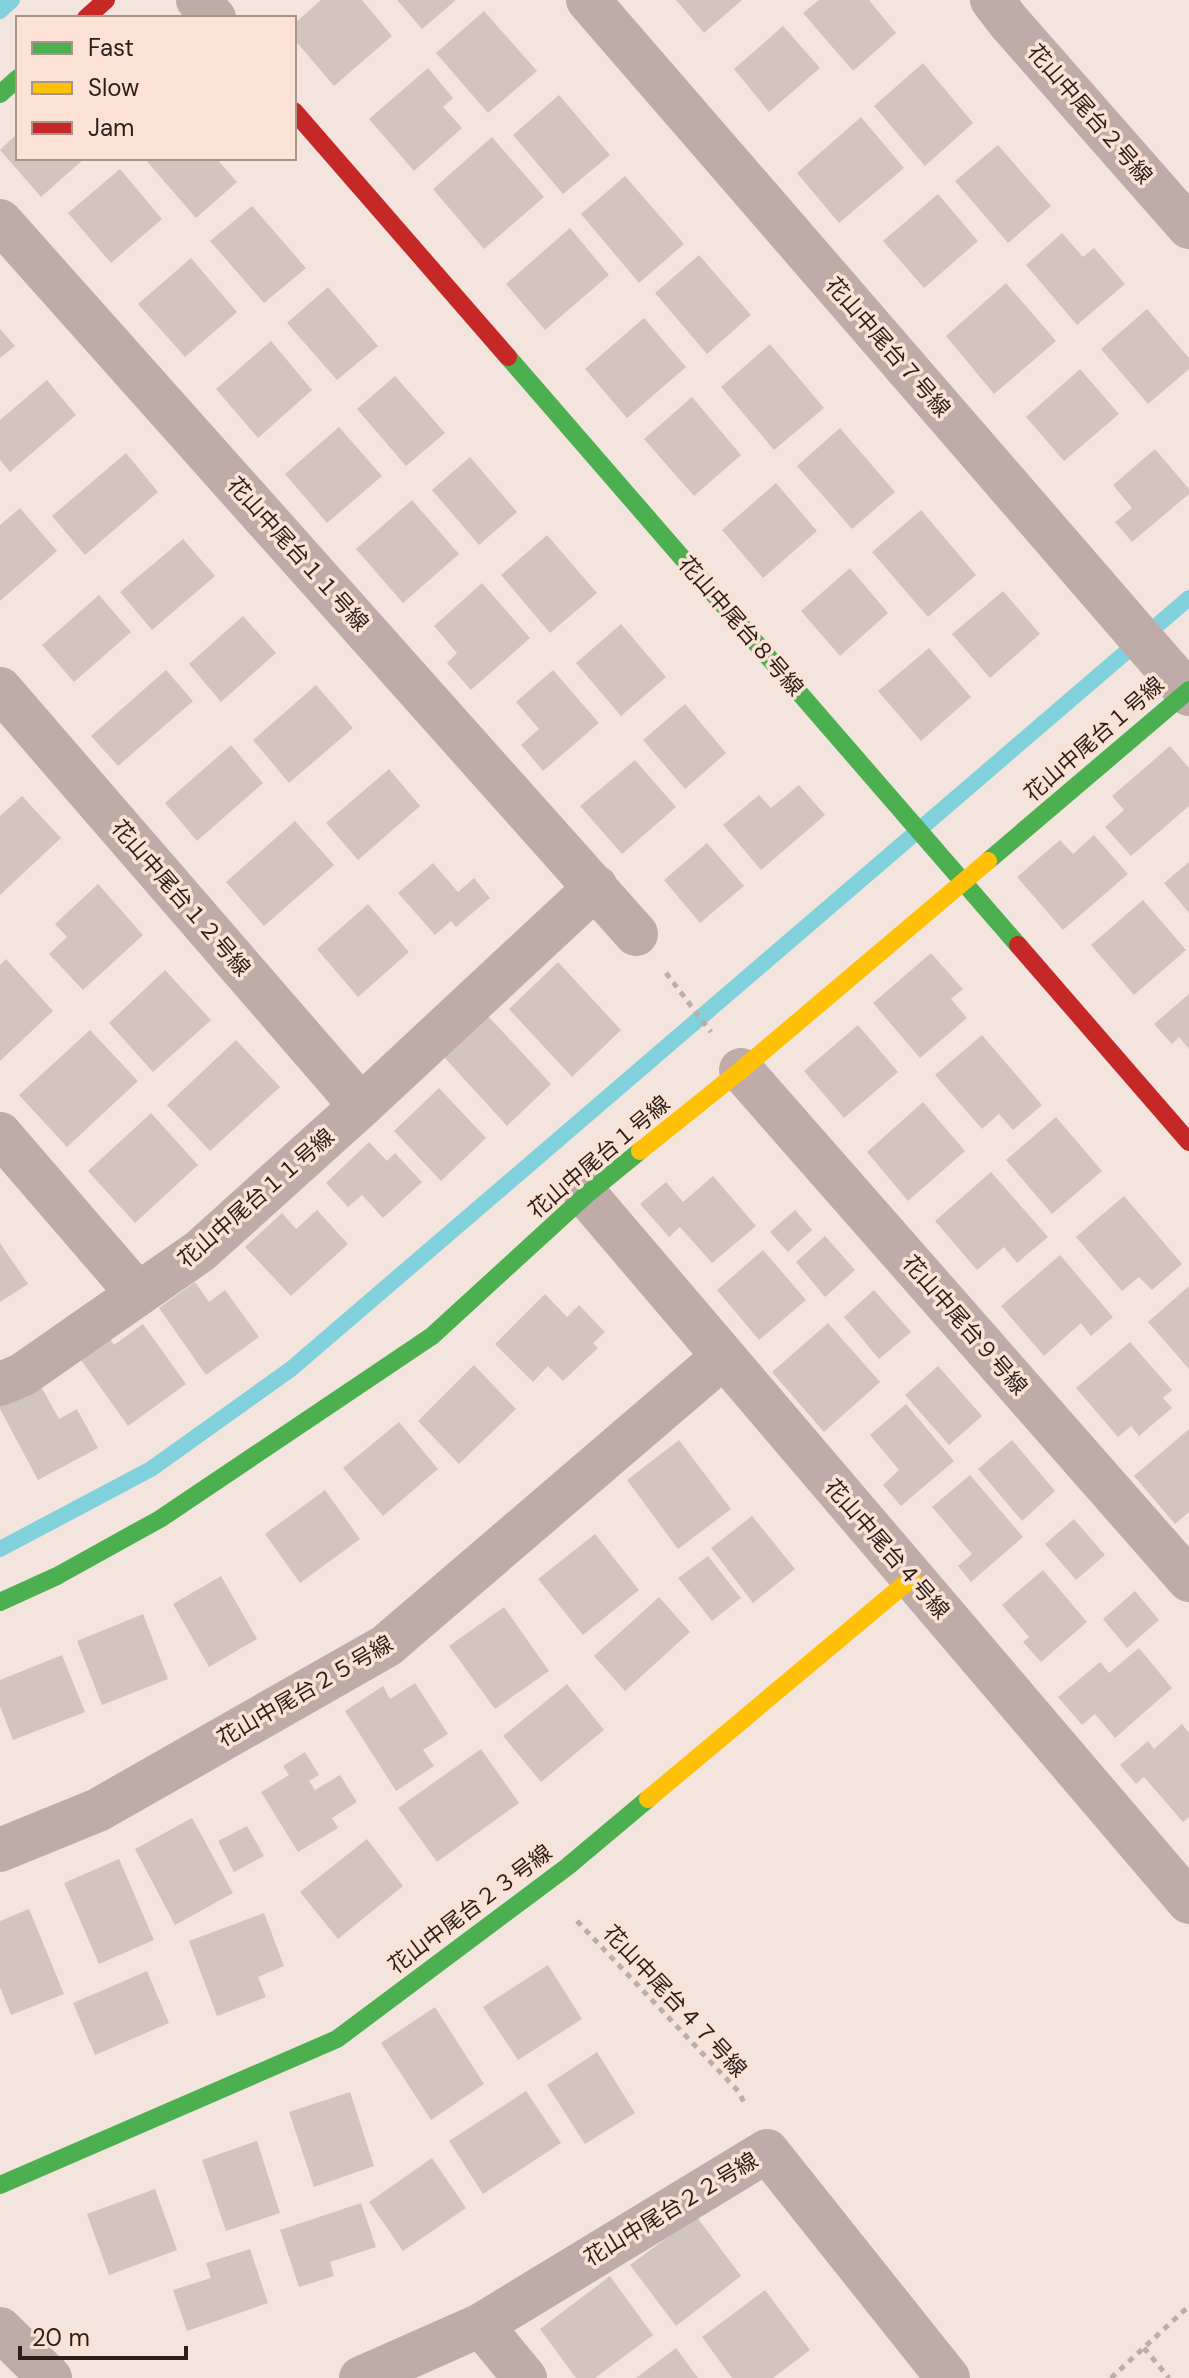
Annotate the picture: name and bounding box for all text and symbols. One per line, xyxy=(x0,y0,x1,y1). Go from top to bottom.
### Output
legend xyxy=(16,16,296,160)
text: Fast xyxy=(88,32,134,63)
street label: 花山中尾台２号線 xyxy=(1021,38,1159,190)
text: Slow xyxy=(88,72,139,103)
text: Jam xyxy=(88,112,134,143)
street label: 花山中尾台７号線 xyxy=(819,271,957,423)
street label: 花山中尾台１１号線 xyxy=(221,471,375,637)
street label: 花山中尾台８号線 xyxy=(672,550,810,702)
street label: 花山中尾台１号線 xyxy=(1018,670,1170,808)
street label: 花山中尾台１２号線 xyxy=(105,814,257,982)
street label: 花山中尾台１号線 xyxy=(522,1089,676,1225)
street label: 花山中尾台１１号線 xyxy=(172,1122,340,1274)
street label: 花山中尾台９号線 xyxy=(896,1249,1034,1401)
street label: 花山中尾台４号線 xyxy=(818,1473,956,1625)
street label: 花山中尾台２５号線 xyxy=(212,1629,398,1753)
street label: 花山中尾台２３号線 xyxy=(382,1838,558,1980)
street label: 花山中尾台４７号線 xyxy=(597,1919,753,2083)
street label: 花山中尾台２２号線 xyxy=(579,2146,763,2272)
scale bar xyxy=(20,2310,186,2360)
text: 20 m xyxy=(32,2322,90,2353)

